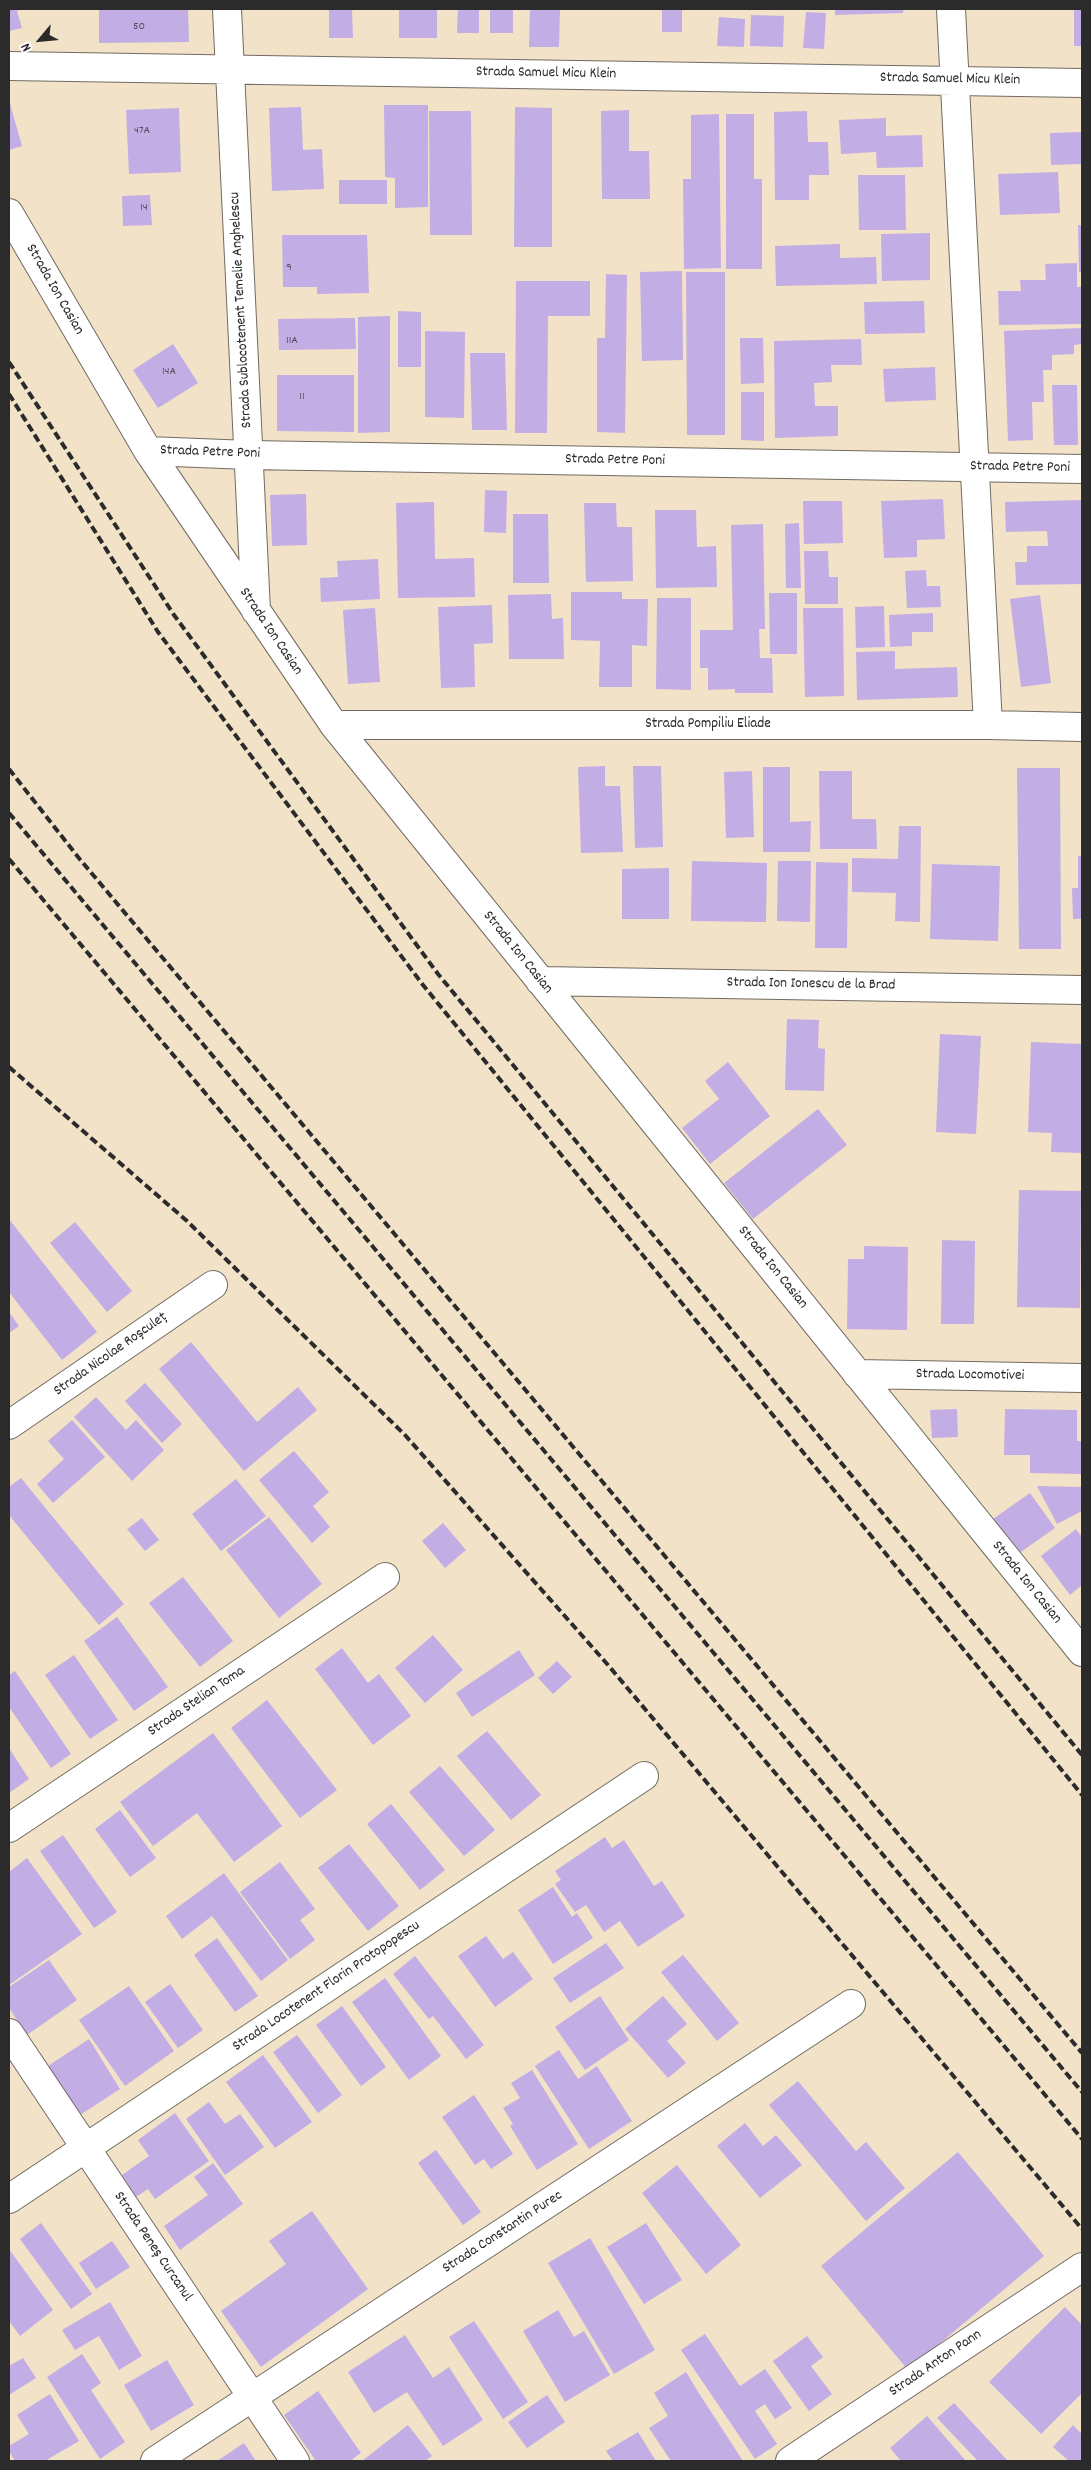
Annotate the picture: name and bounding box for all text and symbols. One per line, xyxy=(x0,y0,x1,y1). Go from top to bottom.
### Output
north arrow xyxy=(15,15,65,65)
house number: 50 xyxy=(133,20,145,34)
text: N xyxy=(16,39,37,55)
street label: Strada Samuel Micu Klein xyxy=(476,64,616,84)
street label: Strada Samuel Micu Klein xyxy=(880,70,1020,90)
house number: 47A xyxy=(134,124,150,138)
street label: Strada Sublocotenent Temelie Anghelescu xyxy=(227,192,257,428)
house number: 14 xyxy=(140,201,148,215)
street label: Strada Ion Casian xyxy=(21,242,87,338)
house number: 9 xyxy=(286,261,292,275)
house number: 11A xyxy=(286,334,298,348)
house number: 14A xyxy=(162,365,176,379)
house number: 11 xyxy=(299,390,305,404)
street label: Strada Petre Poni xyxy=(160,442,260,464)
street label: Strada Petre Poni xyxy=(565,451,665,471)
street label: Strada Petre Poni xyxy=(970,458,1070,478)
street label: Strada Ion Casian xyxy=(234,585,306,679)
street label: Strada Pompiliu Eliade xyxy=(645,716,771,734)
street label: Strada Ion Casian xyxy=(478,908,556,998)
street label: Strada Ion Ionescu de la Brad xyxy=(726,975,896,995)
street label: Strada Ion Casian xyxy=(733,1223,811,1313)
street label: Strada Nicolae Roșculeț xyxy=(51,1309,171,1401)
street label: Strada Locomotivei xyxy=(916,1366,1024,1386)
street label: Strada Ion Casian xyxy=(987,1538,1065,1628)
street label: Strada Stelian Toma xyxy=(145,1663,249,1741)
street label: Strada Locotenent Florin Protopopescu xyxy=(230,1917,424,2057)
street label: Strada Constantin Purec xyxy=(440,2188,566,2278)
street label: Strada Peneș Curcanul xyxy=(109,2189,195,2305)
street label: Strada Anton Pann xyxy=(886,2326,986,2402)

